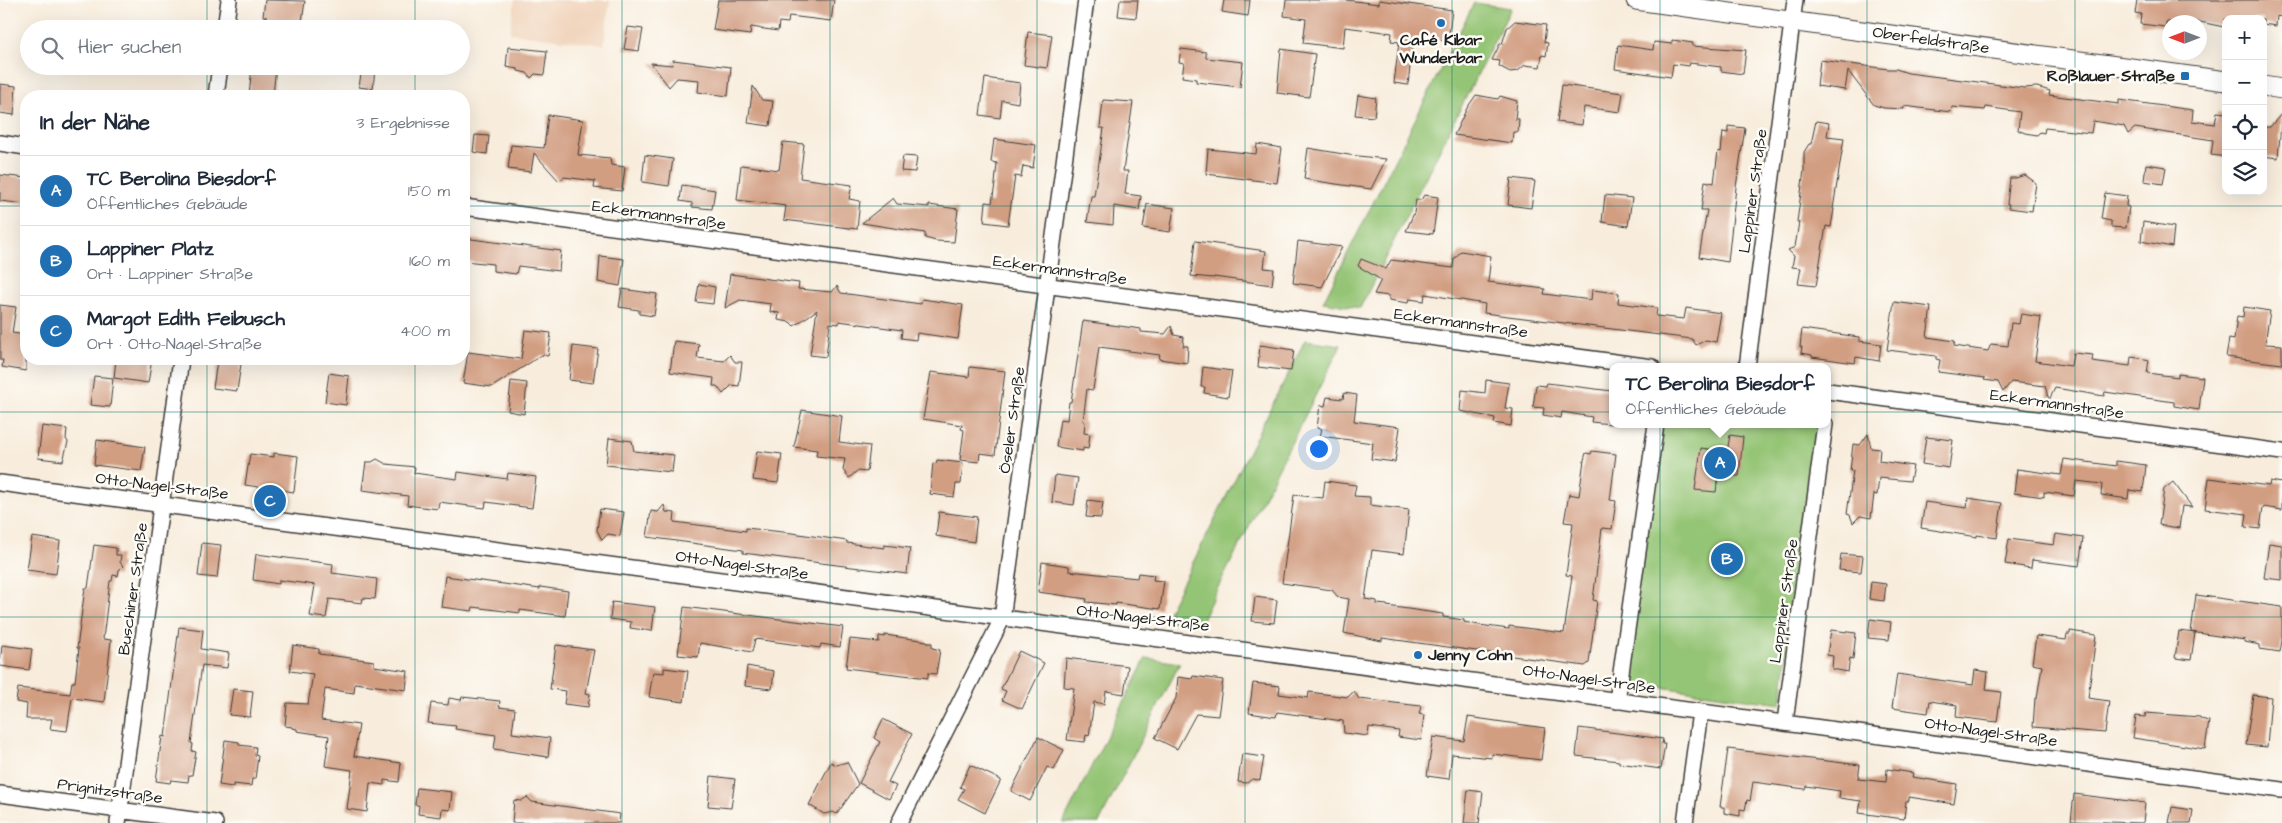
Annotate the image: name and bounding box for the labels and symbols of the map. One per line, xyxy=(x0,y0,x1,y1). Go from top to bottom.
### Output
north arrow xyxy=(2162,15,2207,60)
marker: Café Kibar Wunderbar xyxy=(1435,17,1447,29)
street label: Oberfeldstraße xyxy=(1871,21,1991,59)
place label: Café Kibar Wunderbar xyxy=(1399,29,1483,69)
place label: Roßlauer Straße xyxy=(2047,65,2175,87)
marker: Roßlauer Straße xyxy=(2179,70,2191,82)
street label: Lappiner Straße xyxy=(1733,127,1773,254)
street label: Eckermannstraße xyxy=(591,195,728,235)
street label: Eckermannstraße xyxy=(992,250,1129,290)
street label: Eckermannstraße xyxy=(1393,303,1530,343)
street label: Öseler Straße xyxy=(994,365,1030,475)
street label: Eckermannstraße xyxy=(1989,384,2126,424)
your location xyxy=(1306,436,1332,462)
pin: A xyxy=(1704,444,1736,482)
street label: Otto-Nagel-Straße xyxy=(94,467,230,506)
pin: C xyxy=(254,482,286,520)
street label: Buschiner Straße xyxy=(113,521,153,657)
street label: Lappiner Straße xyxy=(1764,537,1804,664)
pin: B xyxy=(1711,540,1743,578)
street label: Otto-Nagel-Straße xyxy=(674,545,810,586)
street label: Otto-Nagel-Straße xyxy=(1075,599,1211,638)
place label: Jenny Cohn xyxy=(1427,644,1513,667)
marker: Jenny Cohn xyxy=(1412,649,1424,661)
street label: Otto-Nagel-Straße xyxy=(1521,659,1657,700)
street label: Otto-Nagel-Straße xyxy=(1923,712,2059,753)
street label: Prignitzstraße xyxy=(56,773,164,810)

